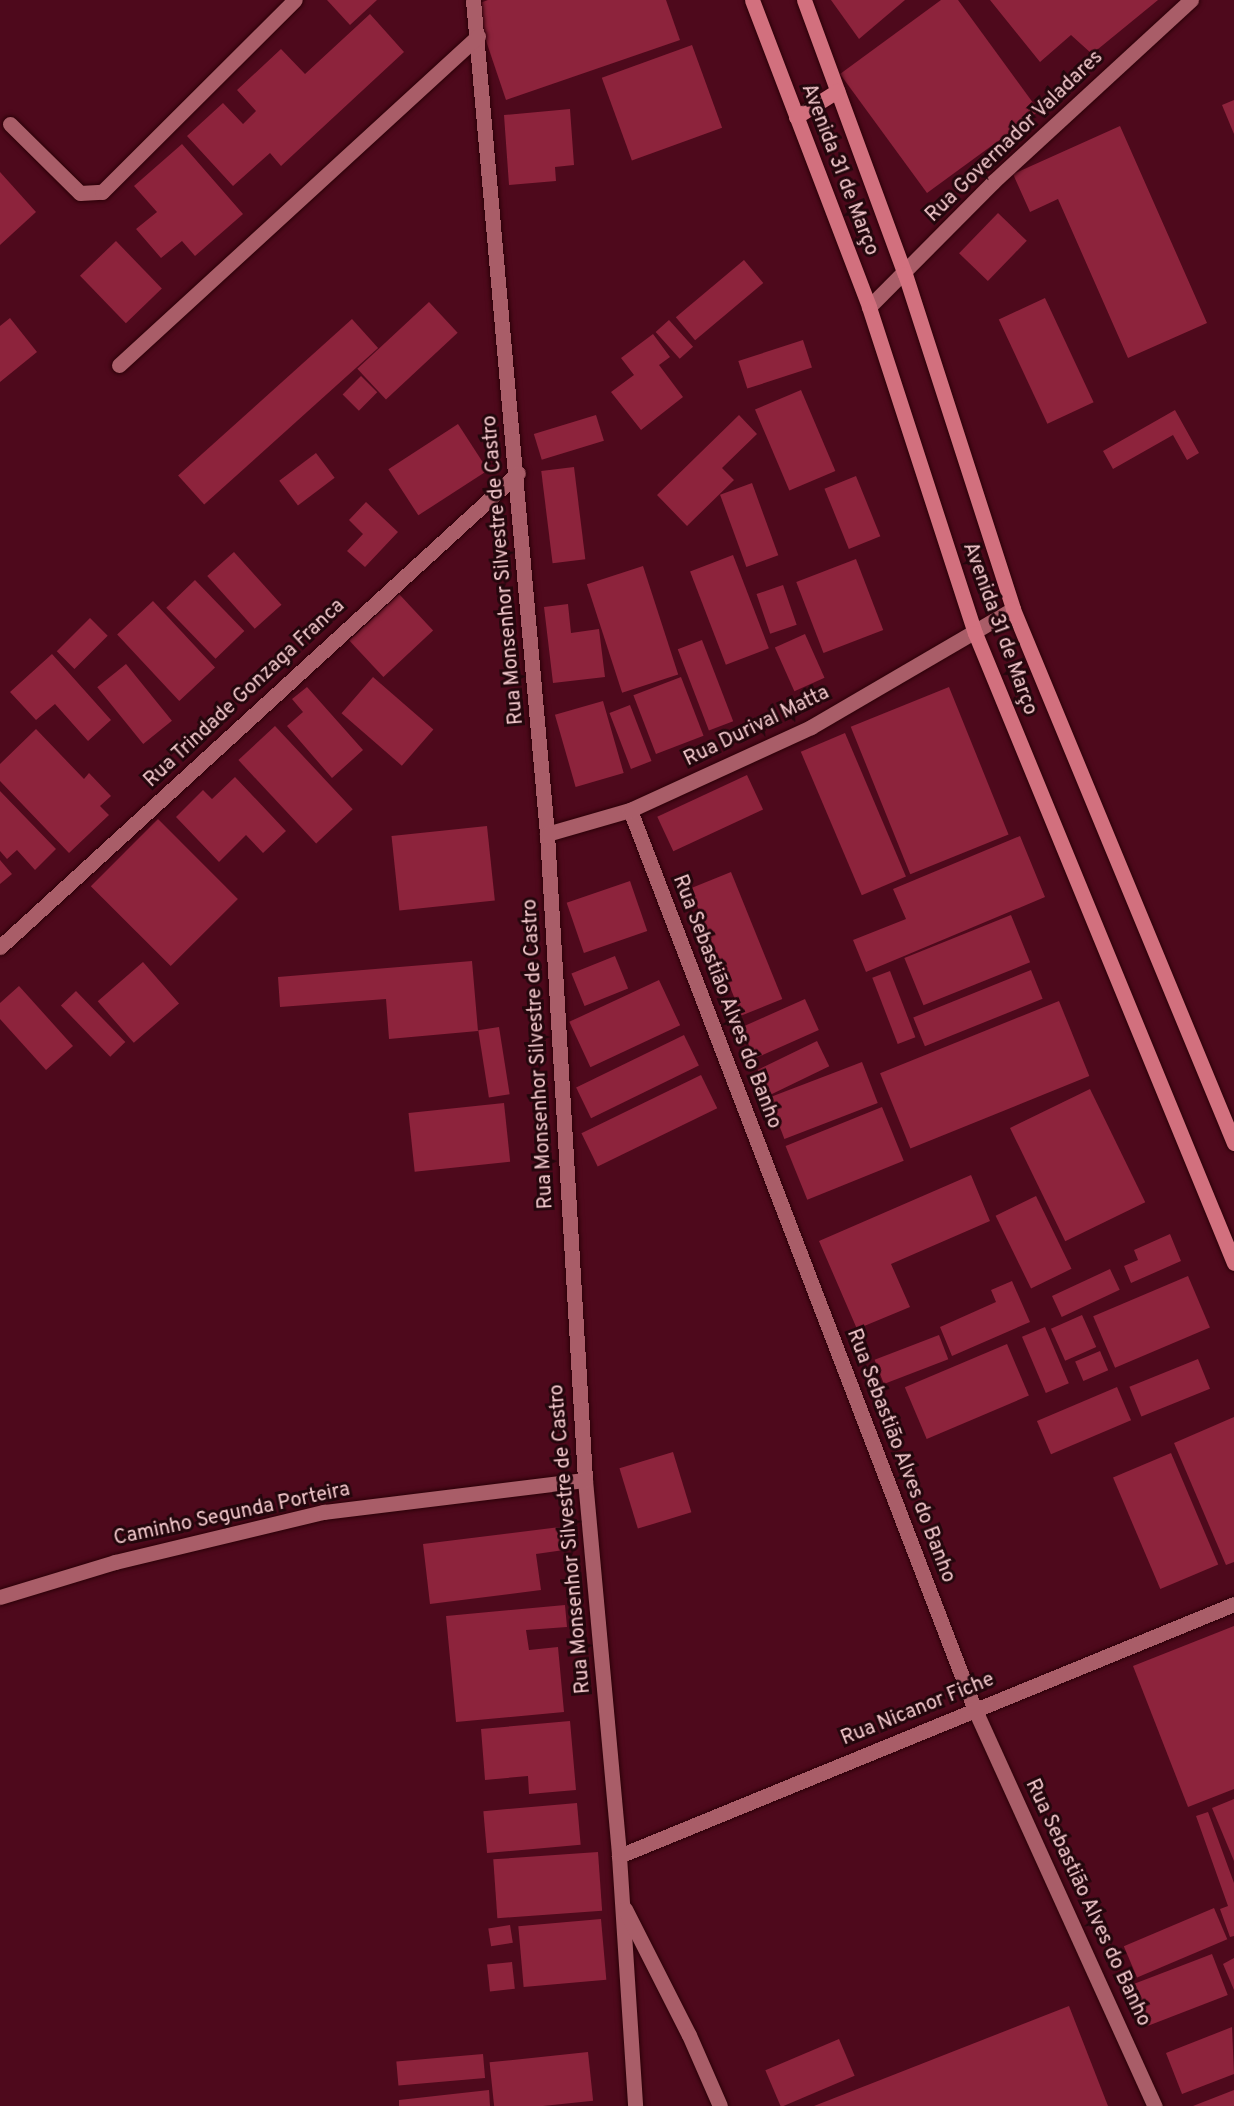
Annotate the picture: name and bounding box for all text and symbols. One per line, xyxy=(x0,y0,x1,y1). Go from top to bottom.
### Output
street label: Rua Governador Valadares xyxy=(921,46,1109,228)
street label: Avenida 31 de Março xyxy=(795,81,883,259)
street label: Rua Monsenhor Silvestre de Castro xyxy=(479,414,529,726)
street label: Avenida 31 de Março xyxy=(957,539,1041,719)
street label: Rua Trindade Gonzaga Franca xyxy=(140,595,350,793)
street label: Rua Durival Matta xyxy=(680,681,834,773)
street label: Rua Sebastião Alves do Banho xyxy=(666,871,786,1133)
street label: Rua Monsenhor Silvestre de Castro xyxy=(519,898,559,1210)
street label: Rua Sebastião Alves do Banho xyxy=(840,1325,960,1587)
street label: Rua Monsenhor Silvestre de Castro xyxy=(546,1383,596,1695)
street label: Caminho Segunda Porteira xyxy=(112,1478,352,1552)
street label: Rua Nicanor Fiche xyxy=(838,1668,998,1752)
street label: Rua Sebastião Alves do Banho xyxy=(1019,1775,1155,2031)

